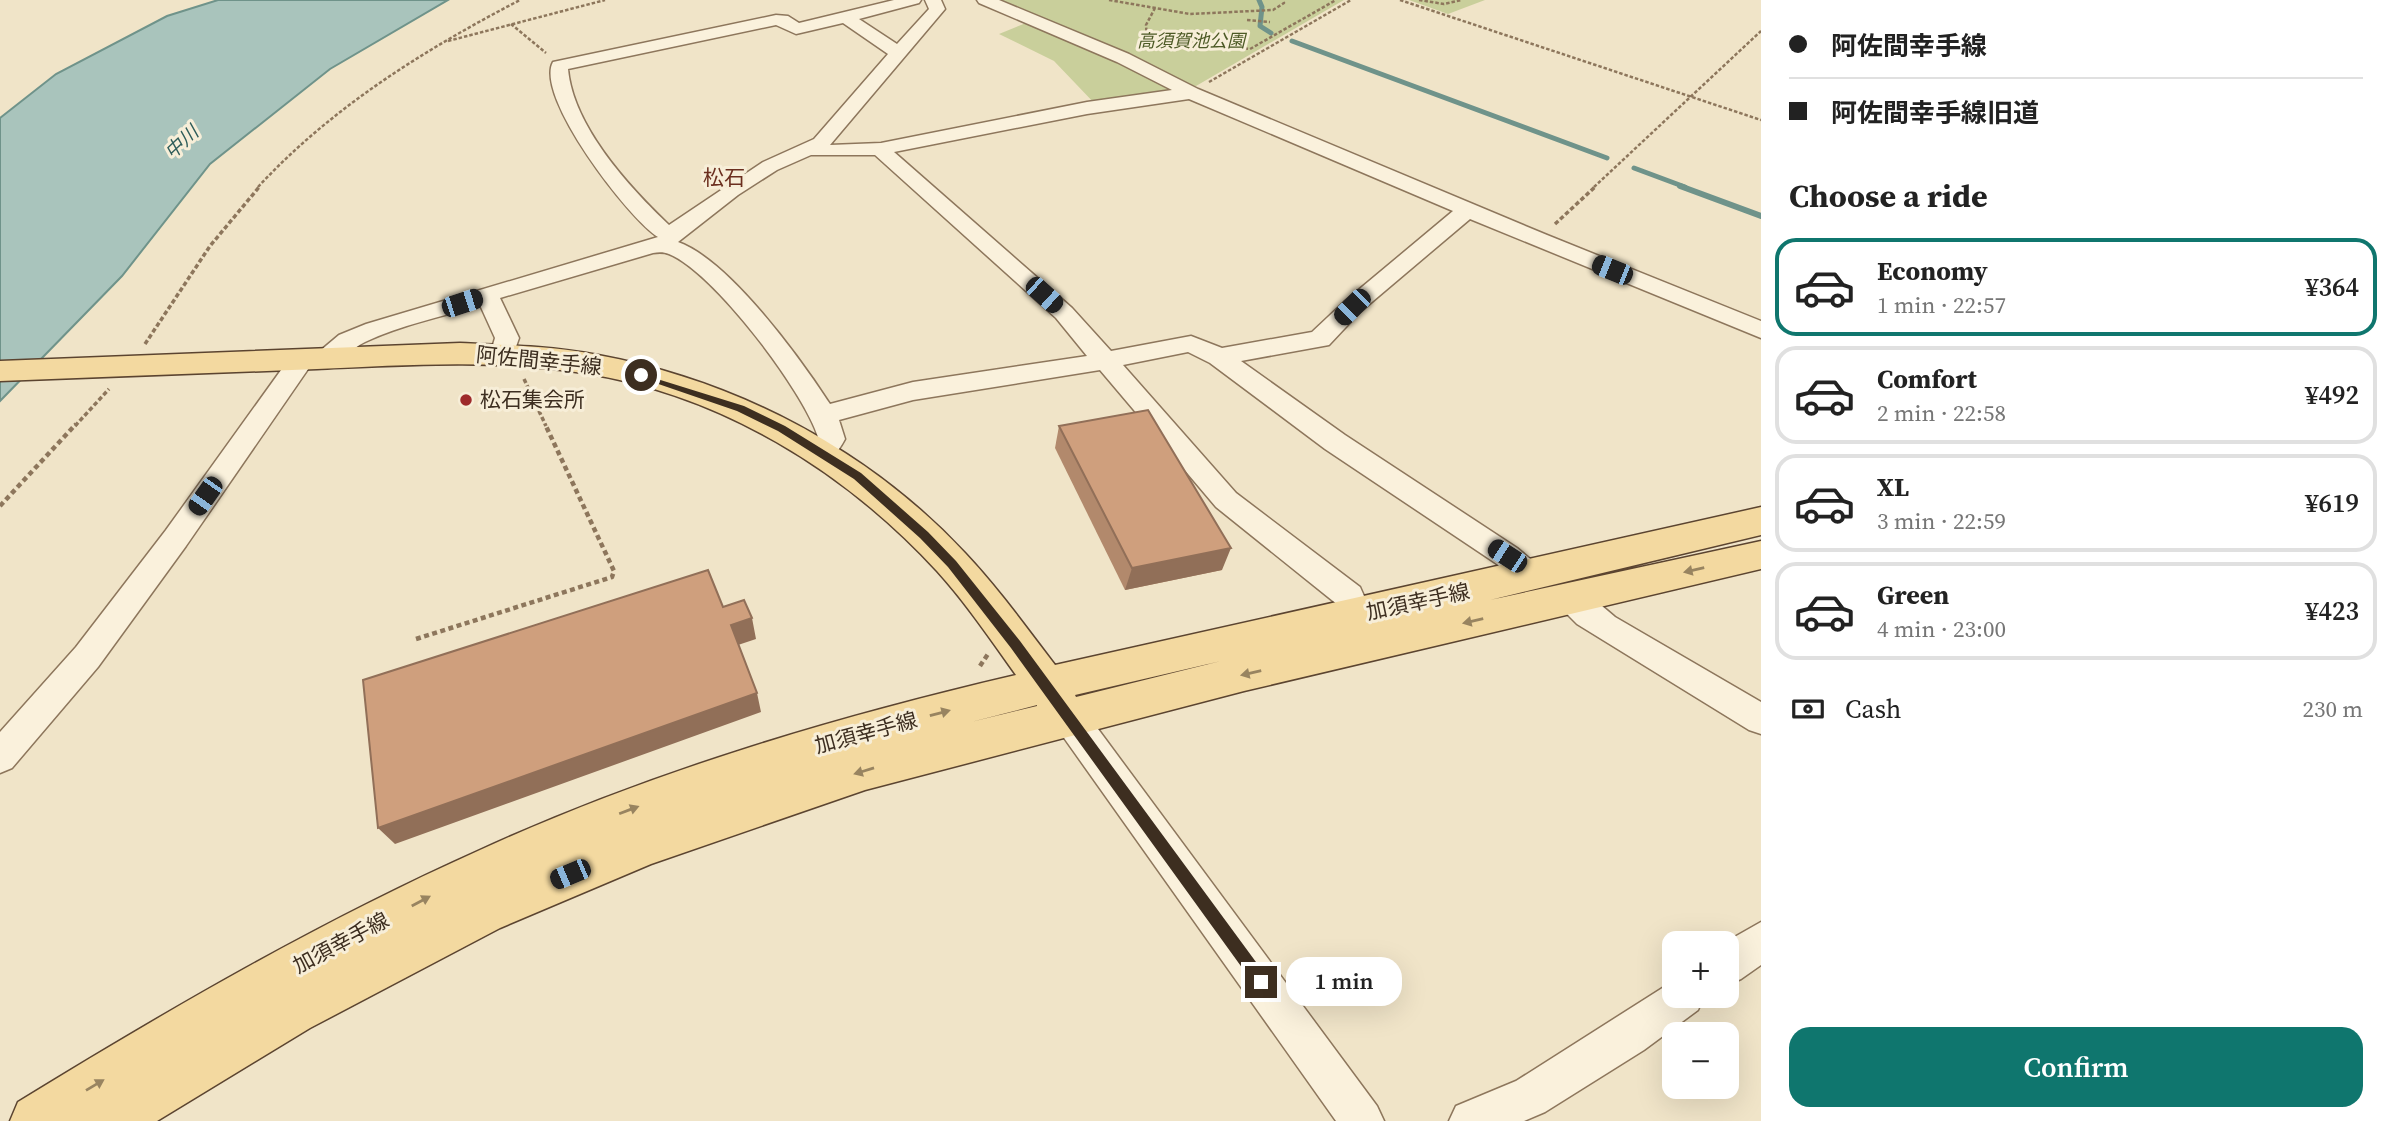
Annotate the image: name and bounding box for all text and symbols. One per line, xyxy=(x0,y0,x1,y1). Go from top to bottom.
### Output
park label: 高須賀池公園 xyxy=(1137,28,1248,53)
text: 阿佐間幸手線 xyxy=(1831,28,1987,64)
text: 阿佐間幸手線旧道 xyxy=(1831,95,2039,131)
water label: 中川 xyxy=(158,118,205,164)
district label: 松石 xyxy=(703,163,745,192)
text: Choose a ride xyxy=(1789,174,1988,218)
car xyxy=(1589,252,1636,288)
text: Economy xyxy=(1877,253,1988,289)
icon: car xyxy=(1793,256,1856,319)
text: ¥364 xyxy=(2305,269,2359,305)
car xyxy=(1022,273,1067,317)
car xyxy=(1330,285,1375,329)
car xyxy=(439,287,486,319)
text: 1 min · 22:57 xyxy=(1877,289,2006,321)
street label: 阿佐間幸手線 xyxy=(475,339,603,382)
route start xyxy=(625,359,657,391)
text: Comfort xyxy=(1877,361,1977,397)
icon: car xyxy=(1793,364,1856,427)
text: ¥492 xyxy=(2305,377,2359,413)
place label: 松石集会所 xyxy=(480,385,585,414)
marker: 松石集会所 xyxy=(458,392,474,408)
text: 2 min · 22:58 xyxy=(1877,397,2006,429)
text: XL xyxy=(1877,469,1909,505)
icon: car xyxy=(1793,472,1856,535)
car xyxy=(185,473,226,519)
text: ¥619 xyxy=(2305,485,2359,521)
text: 3 min · 22:59 xyxy=(1877,505,2006,537)
car xyxy=(1484,536,1531,576)
one-way arrow xyxy=(1683,565,1705,576)
street label: 加須幸手線 xyxy=(1364,576,1472,627)
text: Green xyxy=(1877,577,1949,613)
icon: car xyxy=(1793,580,1856,643)
text: ¥423 xyxy=(2305,593,2359,629)
text: 4 min · 23:00 xyxy=(1877,613,2006,645)
one-way arrow xyxy=(1462,616,1484,627)
one-way arrow xyxy=(1240,667,1262,678)
icon: cash xyxy=(1789,690,1827,728)
text: Cash xyxy=(1845,691,1901,727)
text: 230 m xyxy=(2302,693,2363,725)
street label: 加須幸手線 xyxy=(811,705,920,760)
one-way arrow xyxy=(929,707,950,717)
one-way arrow xyxy=(854,766,875,776)
one-way arrow xyxy=(619,805,640,816)
car xyxy=(547,856,594,892)
one-way arrow xyxy=(411,895,431,906)
street label: 加須幸手線 xyxy=(288,905,394,980)
map controls xyxy=(1662,931,1739,1099)
button: + xyxy=(1662,931,1739,1008)
callout: 1 min xyxy=(1286,958,1401,1006)
text: 1 min xyxy=(1314,965,1374,997)
route end xyxy=(1245,966,1277,998)
button: − xyxy=(1662,1022,1739,1099)
button: Confirm xyxy=(1789,1027,2363,1107)
one-way arrow xyxy=(85,1078,104,1091)

